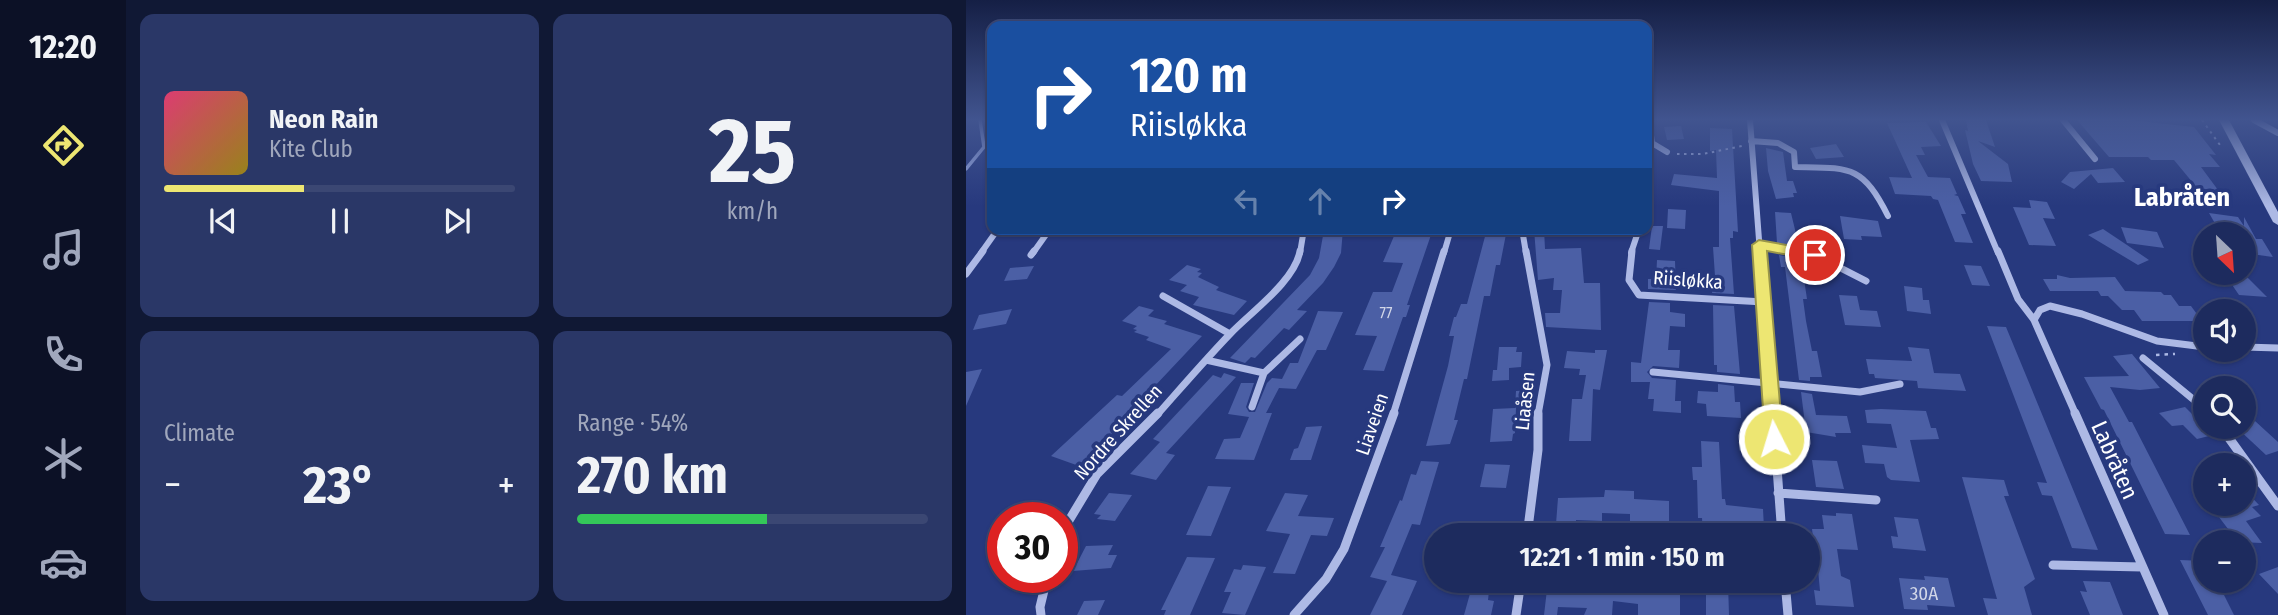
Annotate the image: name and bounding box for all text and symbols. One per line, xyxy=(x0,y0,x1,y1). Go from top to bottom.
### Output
text: 12:20 xyxy=(29,28,97,66)
text: 120 m xyxy=(1130,46,1248,105)
icon: right xyxy=(1015,49,1106,140)
text: 25 xyxy=(709,97,796,206)
text: Neon Rain xyxy=(269,104,378,135)
text: Riisløkka xyxy=(1130,106,1247,144)
icon: directions xyxy=(39,121,88,170)
text: Kite Club xyxy=(269,135,353,163)
icon: left xyxy=(1228,182,1266,220)
icon: ahead xyxy=(1301,182,1339,220)
icon: right xyxy=(1374,182,1412,220)
district label: Labråten xyxy=(2134,182,2230,213)
text: km/h xyxy=(727,197,778,225)
icon: previous xyxy=(204,202,242,240)
icon: pause xyxy=(321,202,359,240)
icon: next xyxy=(438,202,476,240)
north arrow xyxy=(2193,222,2256,285)
map controls xyxy=(2193,222,2256,593)
icon: music xyxy=(39,225,88,274)
pin xyxy=(1785,225,1845,285)
icon: arrive xyxy=(1796,236,1834,274)
street label: Riisløkka xyxy=(1652,266,1724,294)
button: sound xyxy=(2193,299,2256,362)
house number: 77 xyxy=(1379,303,1393,322)
icon: phone xyxy=(39,330,88,379)
street label: Liaåsen xyxy=(1510,370,1540,432)
button: search xyxy=(2193,376,2256,439)
street label: Nordre Skrellen xyxy=(1069,379,1167,485)
street label: Liaveien xyxy=(1351,390,1393,458)
position arrow xyxy=(1737,402,1811,476)
text: Range · 54% xyxy=(577,409,688,437)
street label: Labråten xyxy=(2085,416,2145,504)
text: Climate xyxy=(164,419,235,447)
icon: climate xyxy=(39,434,88,483)
text: 270 km xyxy=(577,444,728,507)
button: + xyxy=(2193,453,2256,516)
text: 23° xyxy=(303,454,376,517)
text: − xyxy=(164,462,181,508)
text: + xyxy=(498,462,515,508)
speed limit sign: 30 xyxy=(987,502,1078,593)
button: − xyxy=(2193,530,2256,593)
icon: car xyxy=(39,538,88,587)
text: 12:21 · 1 min · 150 m xyxy=(1520,542,1724,573)
house number: 30A xyxy=(1910,582,1938,605)

